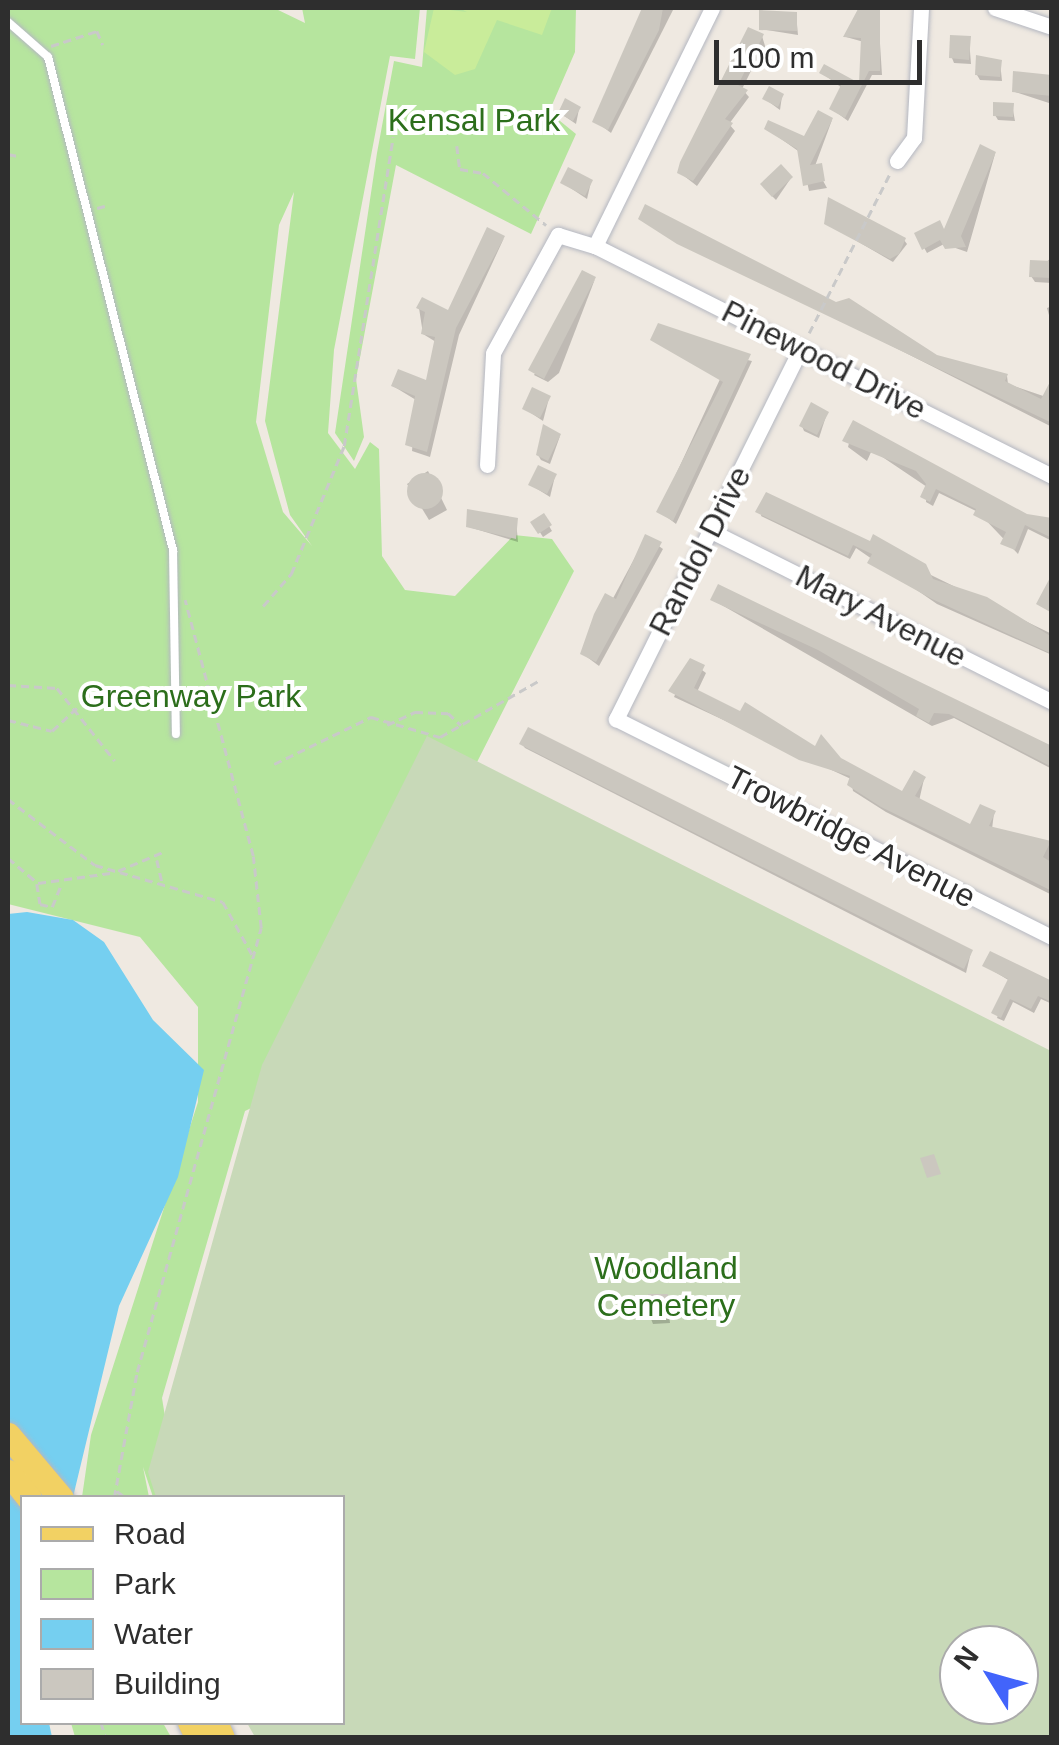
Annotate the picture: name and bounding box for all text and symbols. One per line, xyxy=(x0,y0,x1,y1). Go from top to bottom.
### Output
scale bar xyxy=(719,20,926,82)
text: 100 m xyxy=(731,41,814,74)
park label: Kensal Park xyxy=(388,101,560,139)
street label: Pinewood Drive xyxy=(715,292,933,428)
street label: Randol Drive xyxy=(641,460,759,642)
street label: Mary Avenue xyxy=(789,556,973,676)
park label: Greenway Park xyxy=(81,677,301,715)
street label: Trowbridge Avenue xyxy=(719,757,983,917)
park label: Woodland Cemetery xyxy=(594,1250,738,1325)
legend xyxy=(20,1495,345,1725)
text: Road xyxy=(114,1517,186,1550)
text: Park xyxy=(114,1567,176,1600)
text: Water xyxy=(114,1617,193,1650)
north arrow xyxy=(939,1625,1039,1725)
text: N xyxy=(948,1640,985,1675)
text: Building xyxy=(114,1667,221,1700)

